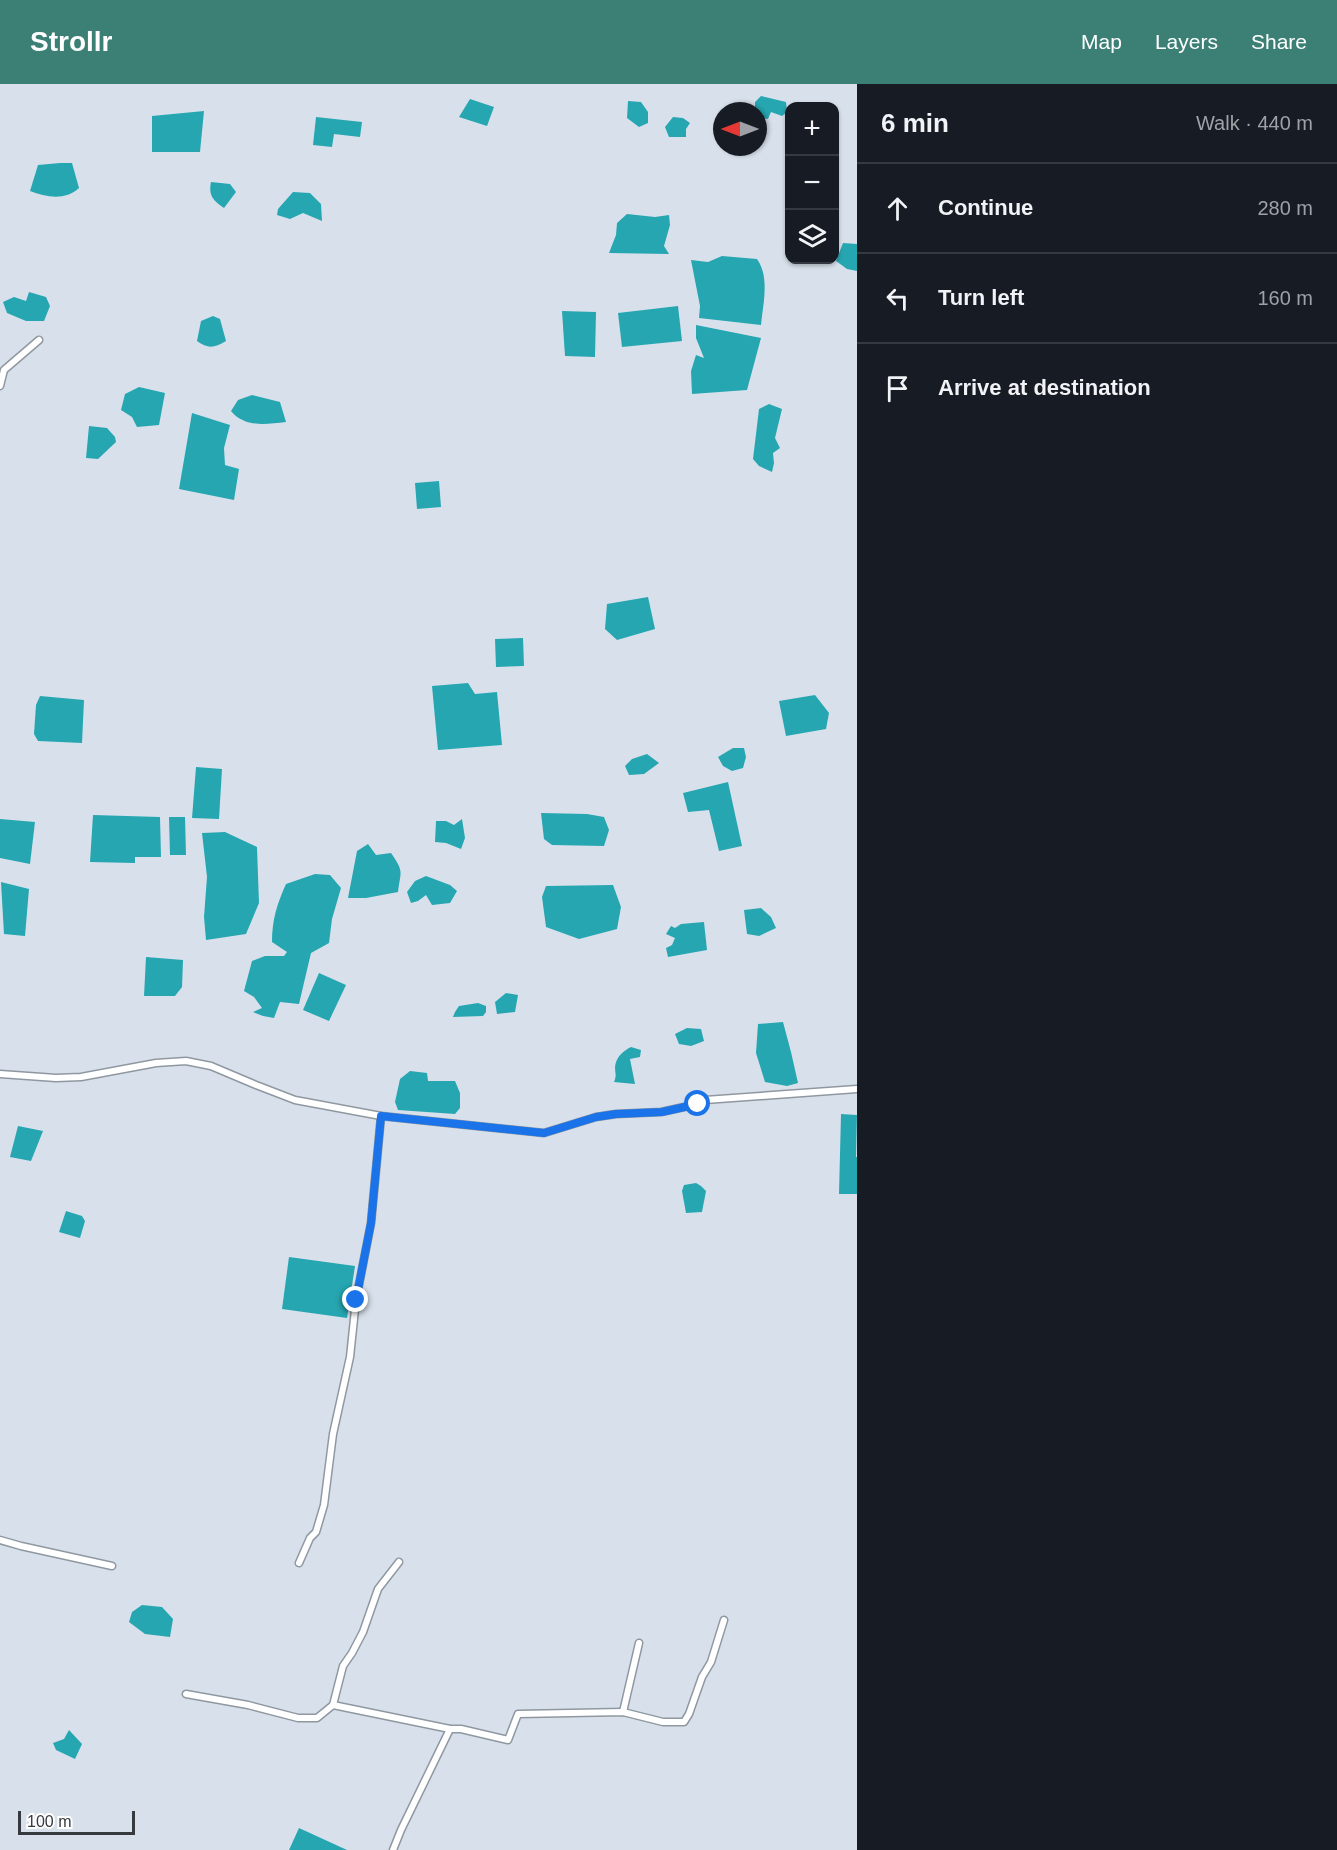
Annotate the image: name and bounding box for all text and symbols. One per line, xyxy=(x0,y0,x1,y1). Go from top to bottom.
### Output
text: Strollr xyxy=(30,26,112,57)
text: Map xyxy=(1081,30,1122,53)
text: Layers xyxy=(1155,30,1218,53)
text: Share xyxy=(1251,30,1307,53)
north arrow xyxy=(713,102,767,156)
map controls xyxy=(785,102,839,264)
button: + xyxy=(785,102,839,156)
text: 6 min xyxy=(881,108,949,138)
text: Walk · 440 m xyxy=(1196,112,1313,134)
button: − xyxy=(785,156,839,210)
icon: ahead xyxy=(881,192,914,225)
text: Continue xyxy=(938,195,1033,220)
text: 280 m xyxy=(1257,197,1313,219)
button: layers xyxy=(785,210,839,264)
icon: left xyxy=(881,282,914,315)
text: Turn left xyxy=(938,285,1024,310)
text: 160 m xyxy=(1257,287,1313,309)
icon: arrive xyxy=(881,372,914,405)
text: Arrive at destination xyxy=(938,375,1151,400)
route start xyxy=(684,1090,710,1116)
route end xyxy=(342,1286,368,1312)
scale bar xyxy=(18,1808,135,1836)
text: 100 m xyxy=(27,1813,71,1830)

